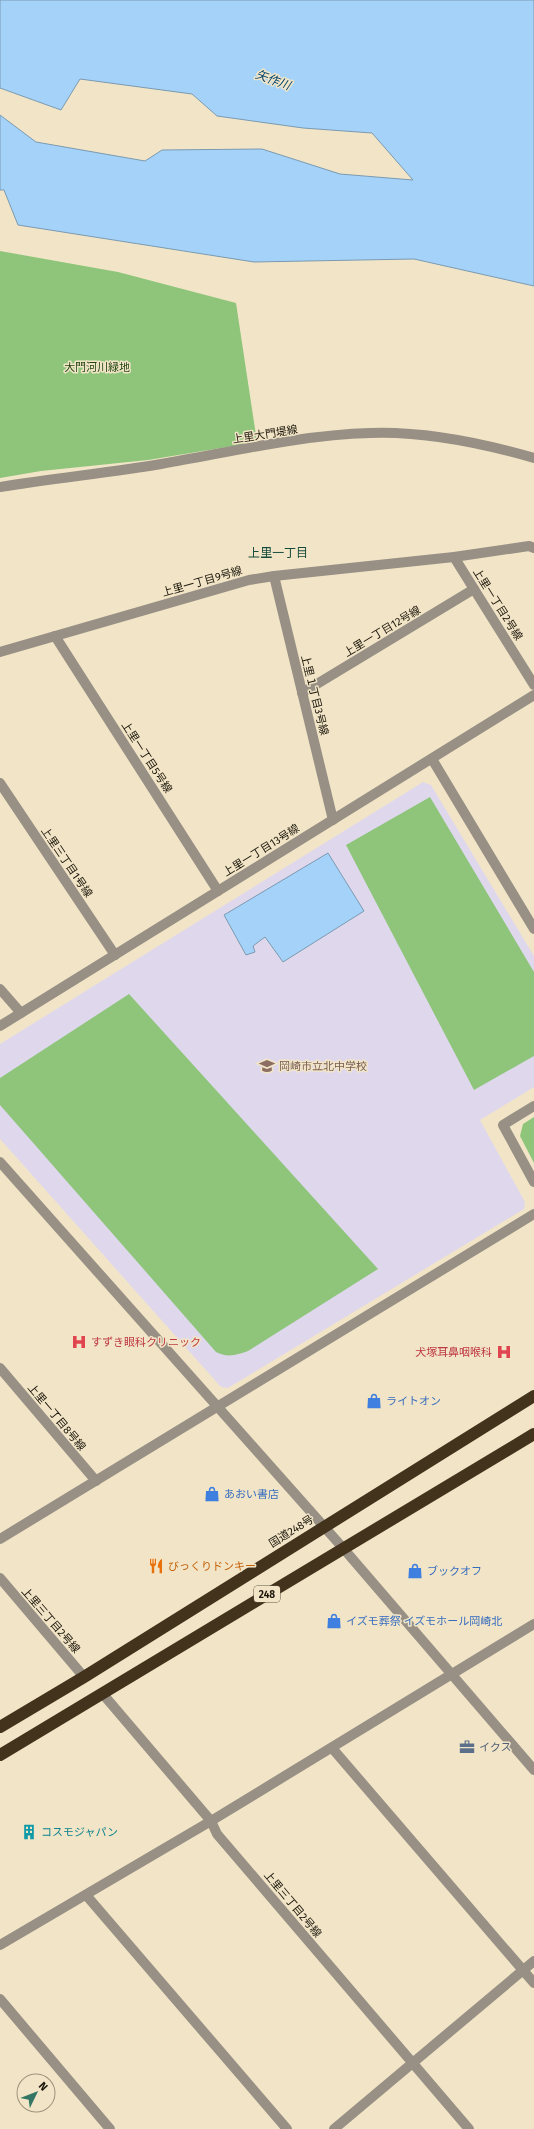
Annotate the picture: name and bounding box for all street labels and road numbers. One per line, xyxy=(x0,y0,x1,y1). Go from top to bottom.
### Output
street label: 上里大門堤線 xyxy=(231,423,299,446)
street label: 上里一丁目9号線 xyxy=(161,564,244,599)
street label: 上里一丁目2号線 xyxy=(470,566,525,643)
street label: 上里一丁目12号線 xyxy=(342,603,423,659)
street label: 上里１丁目3号線 xyxy=(298,654,331,737)
street label: 上里一丁目5号線 xyxy=(119,719,175,795)
street label: 上里一丁目13号線 xyxy=(221,822,302,879)
street label: 上里三丁目1号線 xyxy=(38,825,95,900)
street label: 上里一丁目8号線 xyxy=(25,1381,88,1453)
street label: 国道248号 xyxy=(267,1513,316,1550)
street label: 上里三丁目2号線 xyxy=(19,1585,83,1656)
road number: 248 xyxy=(254,1586,280,1602)
street label: 上里三丁目2号線 xyxy=(261,1869,324,1940)

